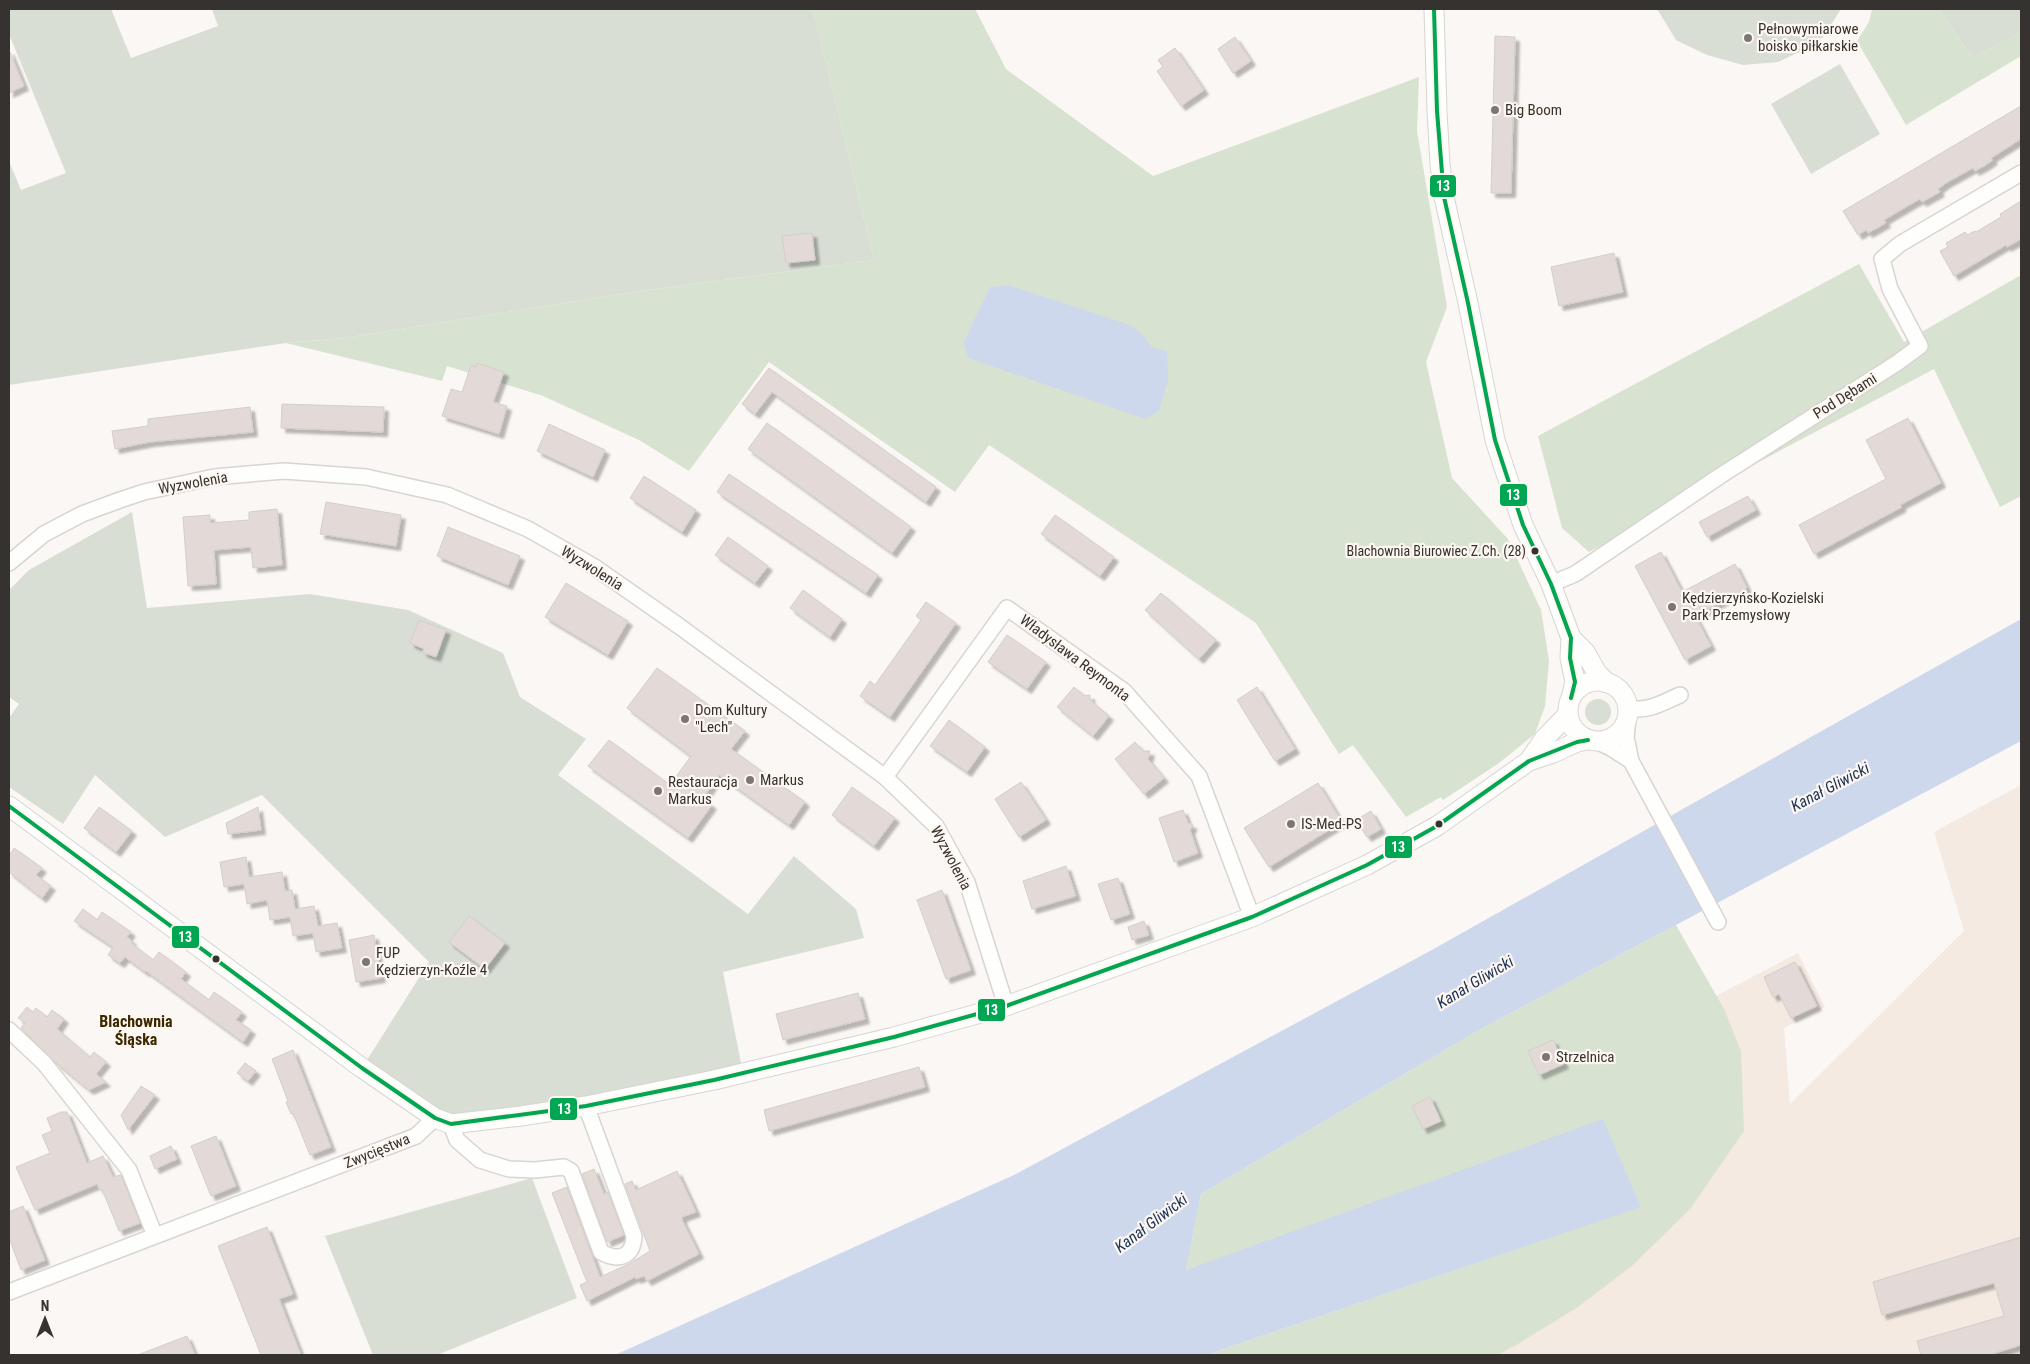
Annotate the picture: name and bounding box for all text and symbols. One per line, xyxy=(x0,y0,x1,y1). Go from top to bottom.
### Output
place label: Pełnowymiarowe boisko piłkarskie xyxy=(1758,20,1858,55)
marker: Pełnowymiarowe boisko piłkarskie xyxy=(1742,32,1754,44)
place label: Big Boom xyxy=(1505,101,1562,119)
marker: Big Boom xyxy=(1489,104,1501,116)
line badge: 13 xyxy=(1429,174,1457,198)
text: 13 xyxy=(1436,178,1450,194)
street label: Pod Dębami xyxy=(1810,369,1880,423)
street label: Wyzwolenia xyxy=(157,468,229,498)
line badge: 13 xyxy=(1499,483,1528,507)
text: 13 xyxy=(1506,487,1520,503)
street label: Wyzwolenia xyxy=(558,542,626,594)
place label: Blachownia Biurowiec Z.Ch. (28) xyxy=(1347,543,1526,560)
marker: Blachownia Biurowiec Z.Ch. (28) xyxy=(1530,546,1540,556)
place label: Kędzierzyńsko-Kozielski Park Przemysłowy xyxy=(1682,589,1824,624)
marker: Kędzierzyńsko-Kozielski Park Przemysłowy xyxy=(1666,601,1678,613)
street label: Władysława Reymonta xyxy=(1016,611,1134,705)
place label: Dom Kultury "Lech" xyxy=(695,701,767,736)
marker: Dom Kultury "Lech" xyxy=(679,713,691,725)
water label: Kanał Gliwicki xyxy=(1788,758,1873,816)
place label: Markus xyxy=(760,771,804,789)
place label: Restauracja Markus xyxy=(668,773,738,808)
marker: Markus xyxy=(744,774,756,786)
marker: Restauracja Markus xyxy=(652,785,664,797)
place label: IS-Med-PS xyxy=(1301,815,1362,833)
marker: IS-Med-PS xyxy=(1285,818,1297,830)
unlabelled marker xyxy=(1434,819,1444,829)
street label: Wyzwolenia xyxy=(927,823,975,893)
line badge: 13 xyxy=(1384,835,1413,859)
text: 13 xyxy=(1391,839,1405,855)
line badge: 13 xyxy=(171,925,200,949)
text: 13 xyxy=(178,929,192,945)
place label: FUP Kędzierzyn-Koźle 4 xyxy=(376,944,487,979)
water label: Kanał Gliwicki xyxy=(1433,951,1517,1012)
unlabelled marker xyxy=(211,954,221,964)
marker: FUP Kędzierzyn-Koźle 4 xyxy=(360,956,372,968)
line badge: 13 xyxy=(977,998,1006,1022)
text: 13 xyxy=(984,1002,998,1018)
district label: Blachownia Śląska xyxy=(99,1012,173,1049)
place label: Strzelnica xyxy=(1556,1048,1615,1066)
marker: Strzelnica xyxy=(1540,1051,1552,1063)
line badge: 13 xyxy=(549,1097,578,1121)
text: 13 xyxy=(557,1101,571,1117)
street label: Zwycięstwa xyxy=(342,1130,412,1172)
water label: Kanał Gliwicki xyxy=(1111,1189,1191,1256)
north arrow xyxy=(20,1294,70,1344)
text: N xyxy=(41,1298,49,1314)

